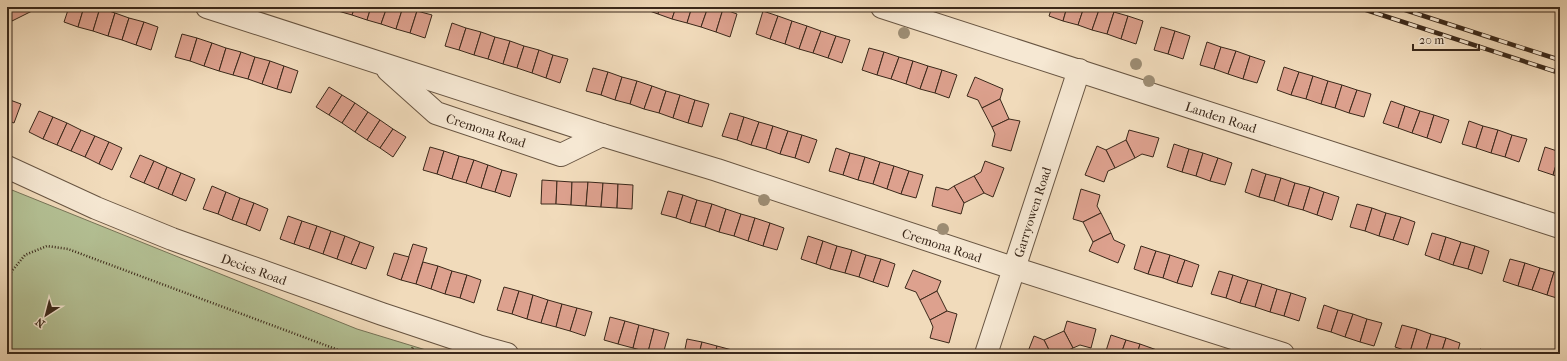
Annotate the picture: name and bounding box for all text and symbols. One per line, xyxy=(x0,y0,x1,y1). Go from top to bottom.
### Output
scale bar xyxy=(1413,26,1479,52)
text: 20 m xyxy=(1419,33,1444,47)
street label: Landen Road xyxy=(1183,99,1259,136)
street label: Cremona Road xyxy=(444,110,529,151)
street label: Garryowen Road xyxy=(1011,164,1054,259)
street label: Cremona Road xyxy=(900,225,985,266)
street label: Decies Road xyxy=(219,251,290,289)
north arrow xyxy=(26,295,66,335)
text: N xyxy=(33,315,48,330)

